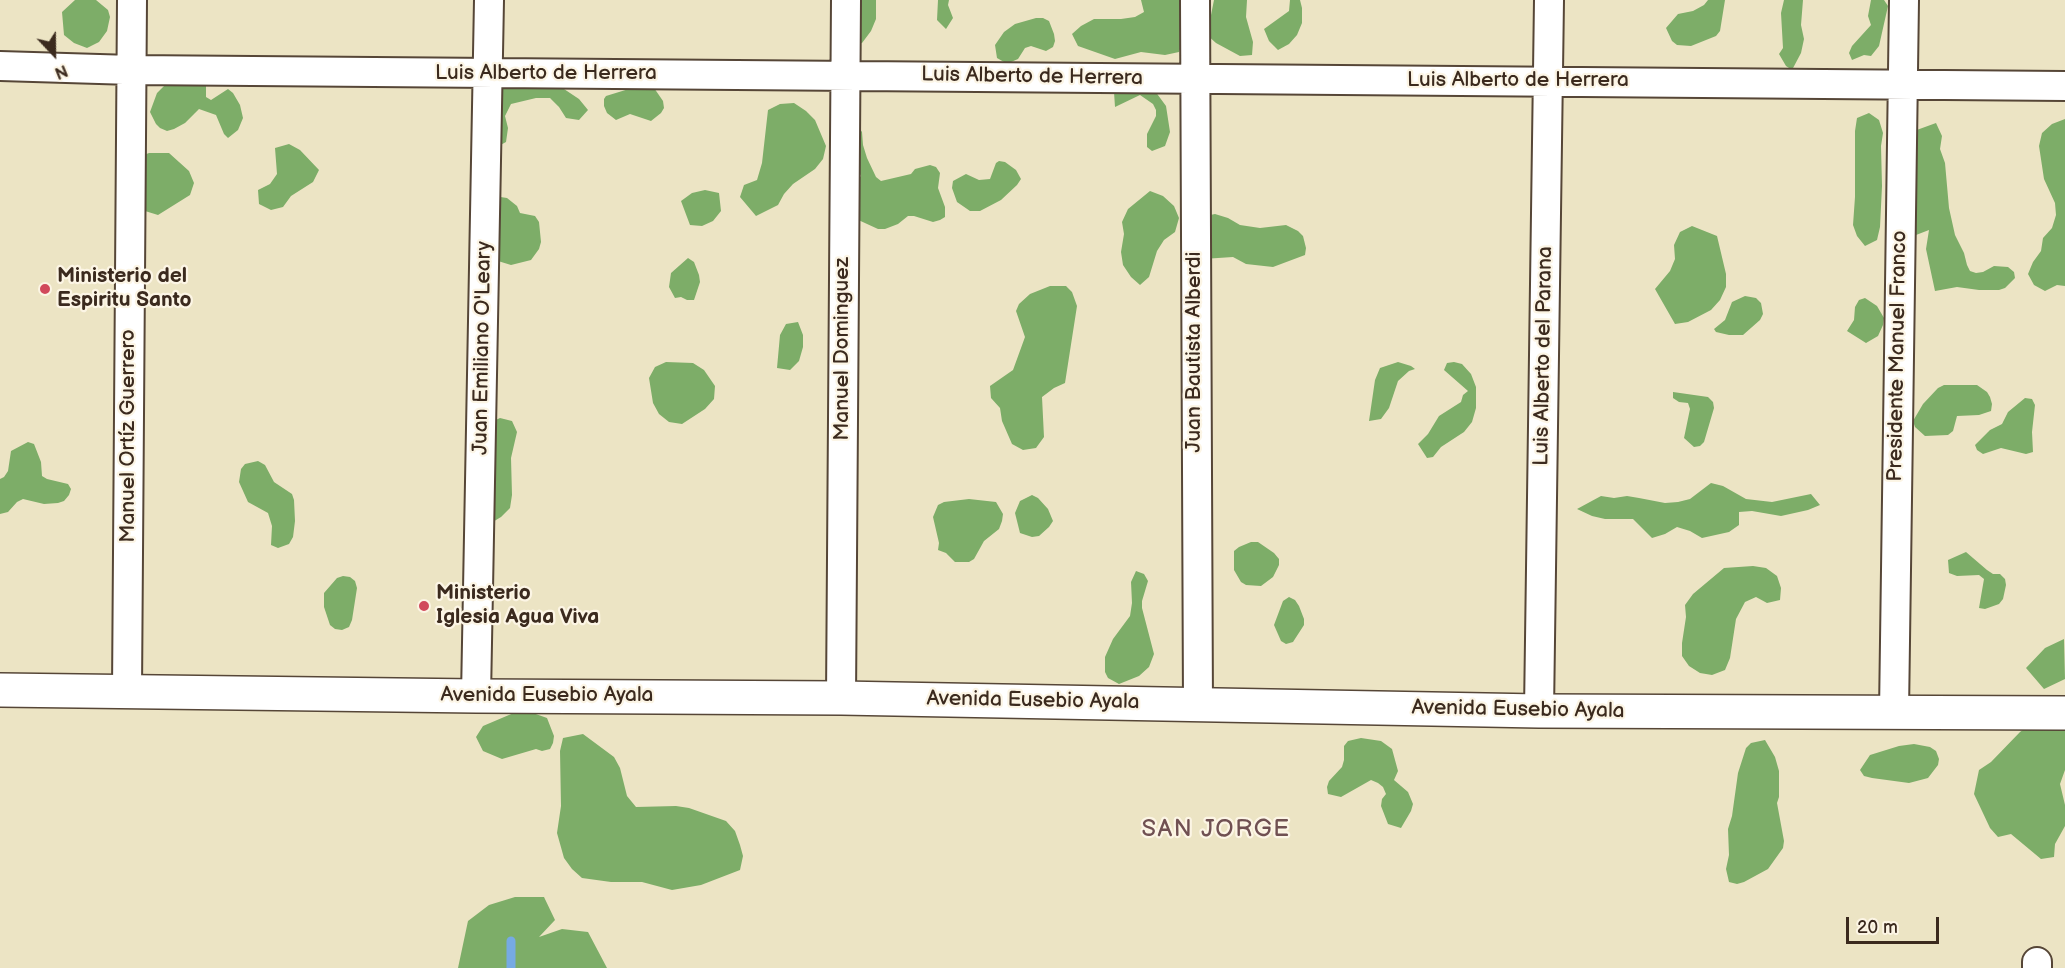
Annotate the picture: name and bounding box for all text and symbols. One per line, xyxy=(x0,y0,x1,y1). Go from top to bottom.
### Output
north arrow xyxy=(24,24,84,84)
text: N xyxy=(52,60,70,82)
street label: Luis Alberto de Herrera xyxy=(435,61,657,87)
street label: Luis Alberto de Herrera xyxy=(921,62,1143,92)
street label: Luis Alberto de Herrera xyxy=(1407,68,1629,94)
street label: Presidente Manuel Franco xyxy=(1883,230,1913,482)
street label: Juan Emiliano O'Leary xyxy=(469,241,497,455)
street label: Luis Alberto del Parana xyxy=(1529,246,1559,466)
street label: Juan Bautista Alberdi xyxy=(1182,251,1208,453)
street label: Manuel Dominguez xyxy=(830,257,856,441)
place label: Ministerio del Espiritu Santo xyxy=(57,264,191,314)
marker: Ministerio del Espiritu Santo xyxy=(38,282,52,296)
street label: Manuel Ortíz Guerrero xyxy=(116,329,142,543)
place label: Ministerio Iglesia Agua Viva xyxy=(436,581,599,631)
marker: Ministerio Iglesia Agua Viva xyxy=(417,599,431,613)
street label: Avenida Eusebio Ayala xyxy=(441,683,653,709)
street label: Avenida Eusebio Ayala xyxy=(926,687,1140,715)
street label: Avenida Eusebio Ayala xyxy=(1411,696,1625,724)
district label: SAN JORGE xyxy=(1141,816,1291,844)
scale bar xyxy=(1849,905,1942,943)
text: 20 m xyxy=(1857,917,1898,938)

